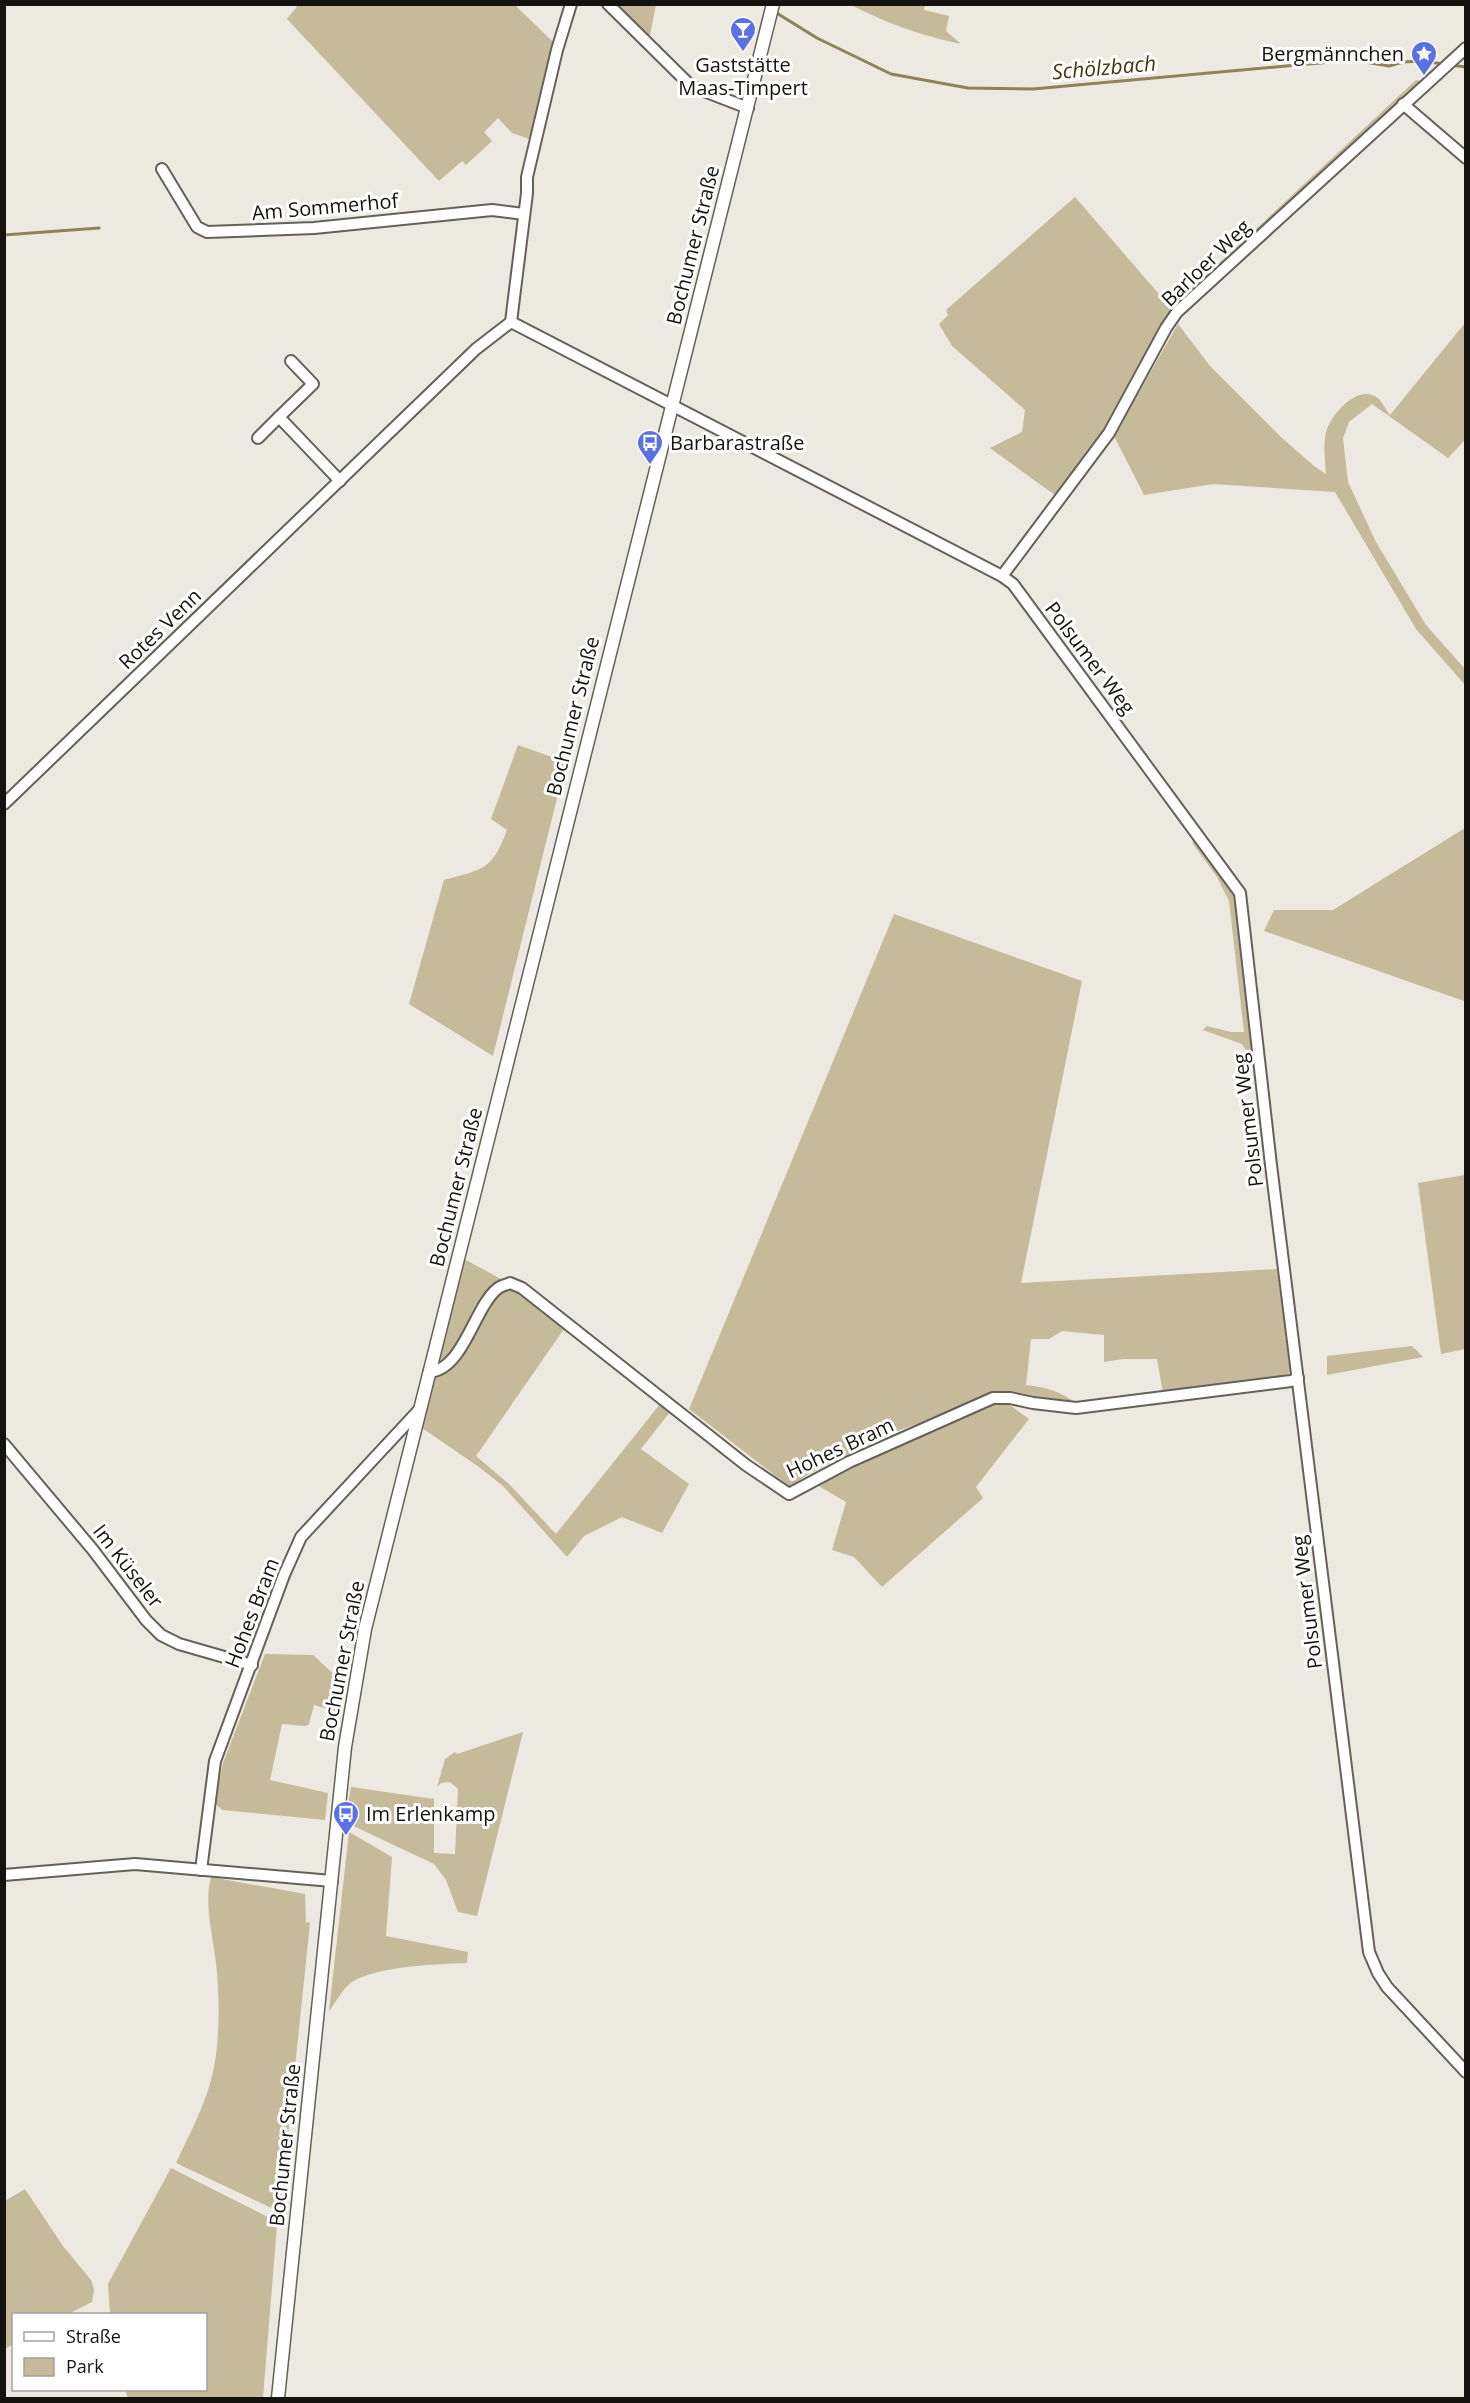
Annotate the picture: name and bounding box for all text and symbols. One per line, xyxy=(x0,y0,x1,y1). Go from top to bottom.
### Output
bar icon: Gaststätte Maas-Timpert xyxy=(728,15,758,53)
place icon: Bergmännchen xyxy=(1409,39,1439,77)
place label: Bergmännchen xyxy=(1261,40,1404,67)
water label: Schölzbach xyxy=(1051,49,1157,85)
place label: Gaststätte Maas-Timpert xyxy=(678,51,808,101)
street label: Bochumer Straße xyxy=(660,162,725,327)
street label: Am Sommerhof xyxy=(251,187,401,226)
street label: Barloer Weg xyxy=(1155,213,1256,312)
bus stop icon: Barbarastraße xyxy=(635,428,665,466)
place label: Barbarastraße xyxy=(670,429,804,456)
street label: Rotes Venn xyxy=(112,582,207,675)
street label: Polsumer Weg xyxy=(1039,596,1142,720)
street label: Bochumer Straße xyxy=(540,633,605,798)
street label: Polsumer Weg xyxy=(1226,1051,1269,1189)
street label: Bochumer Straße xyxy=(423,1104,488,1269)
street label: Hohes Bram xyxy=(782,1411,898,1484)
street label: Im Küseler xyxy=(87,1518,170,1613)
street label: Polsumer Weg xyxy=(1285,1533,1328,1671)
street label: Hohes Bram xyxy=(218,1554,285,1672)
street label: Bochumer Straße xyxy=(313,1578,370,1744)
bus stop icon: Im Erlenkamp xyxy=(331,1799,361,1837)
place label: Im Erlenkamp xyxy=(366,1800,496,1827)
street label: Bochumer Straße xyxy=(263,2062,306,2228)
legend xyxy=(12,2313,207,2391)
text: Straße xyxy=(66,2324,121,2348)
text: Park xyxy=(66,2354,104,2378)

